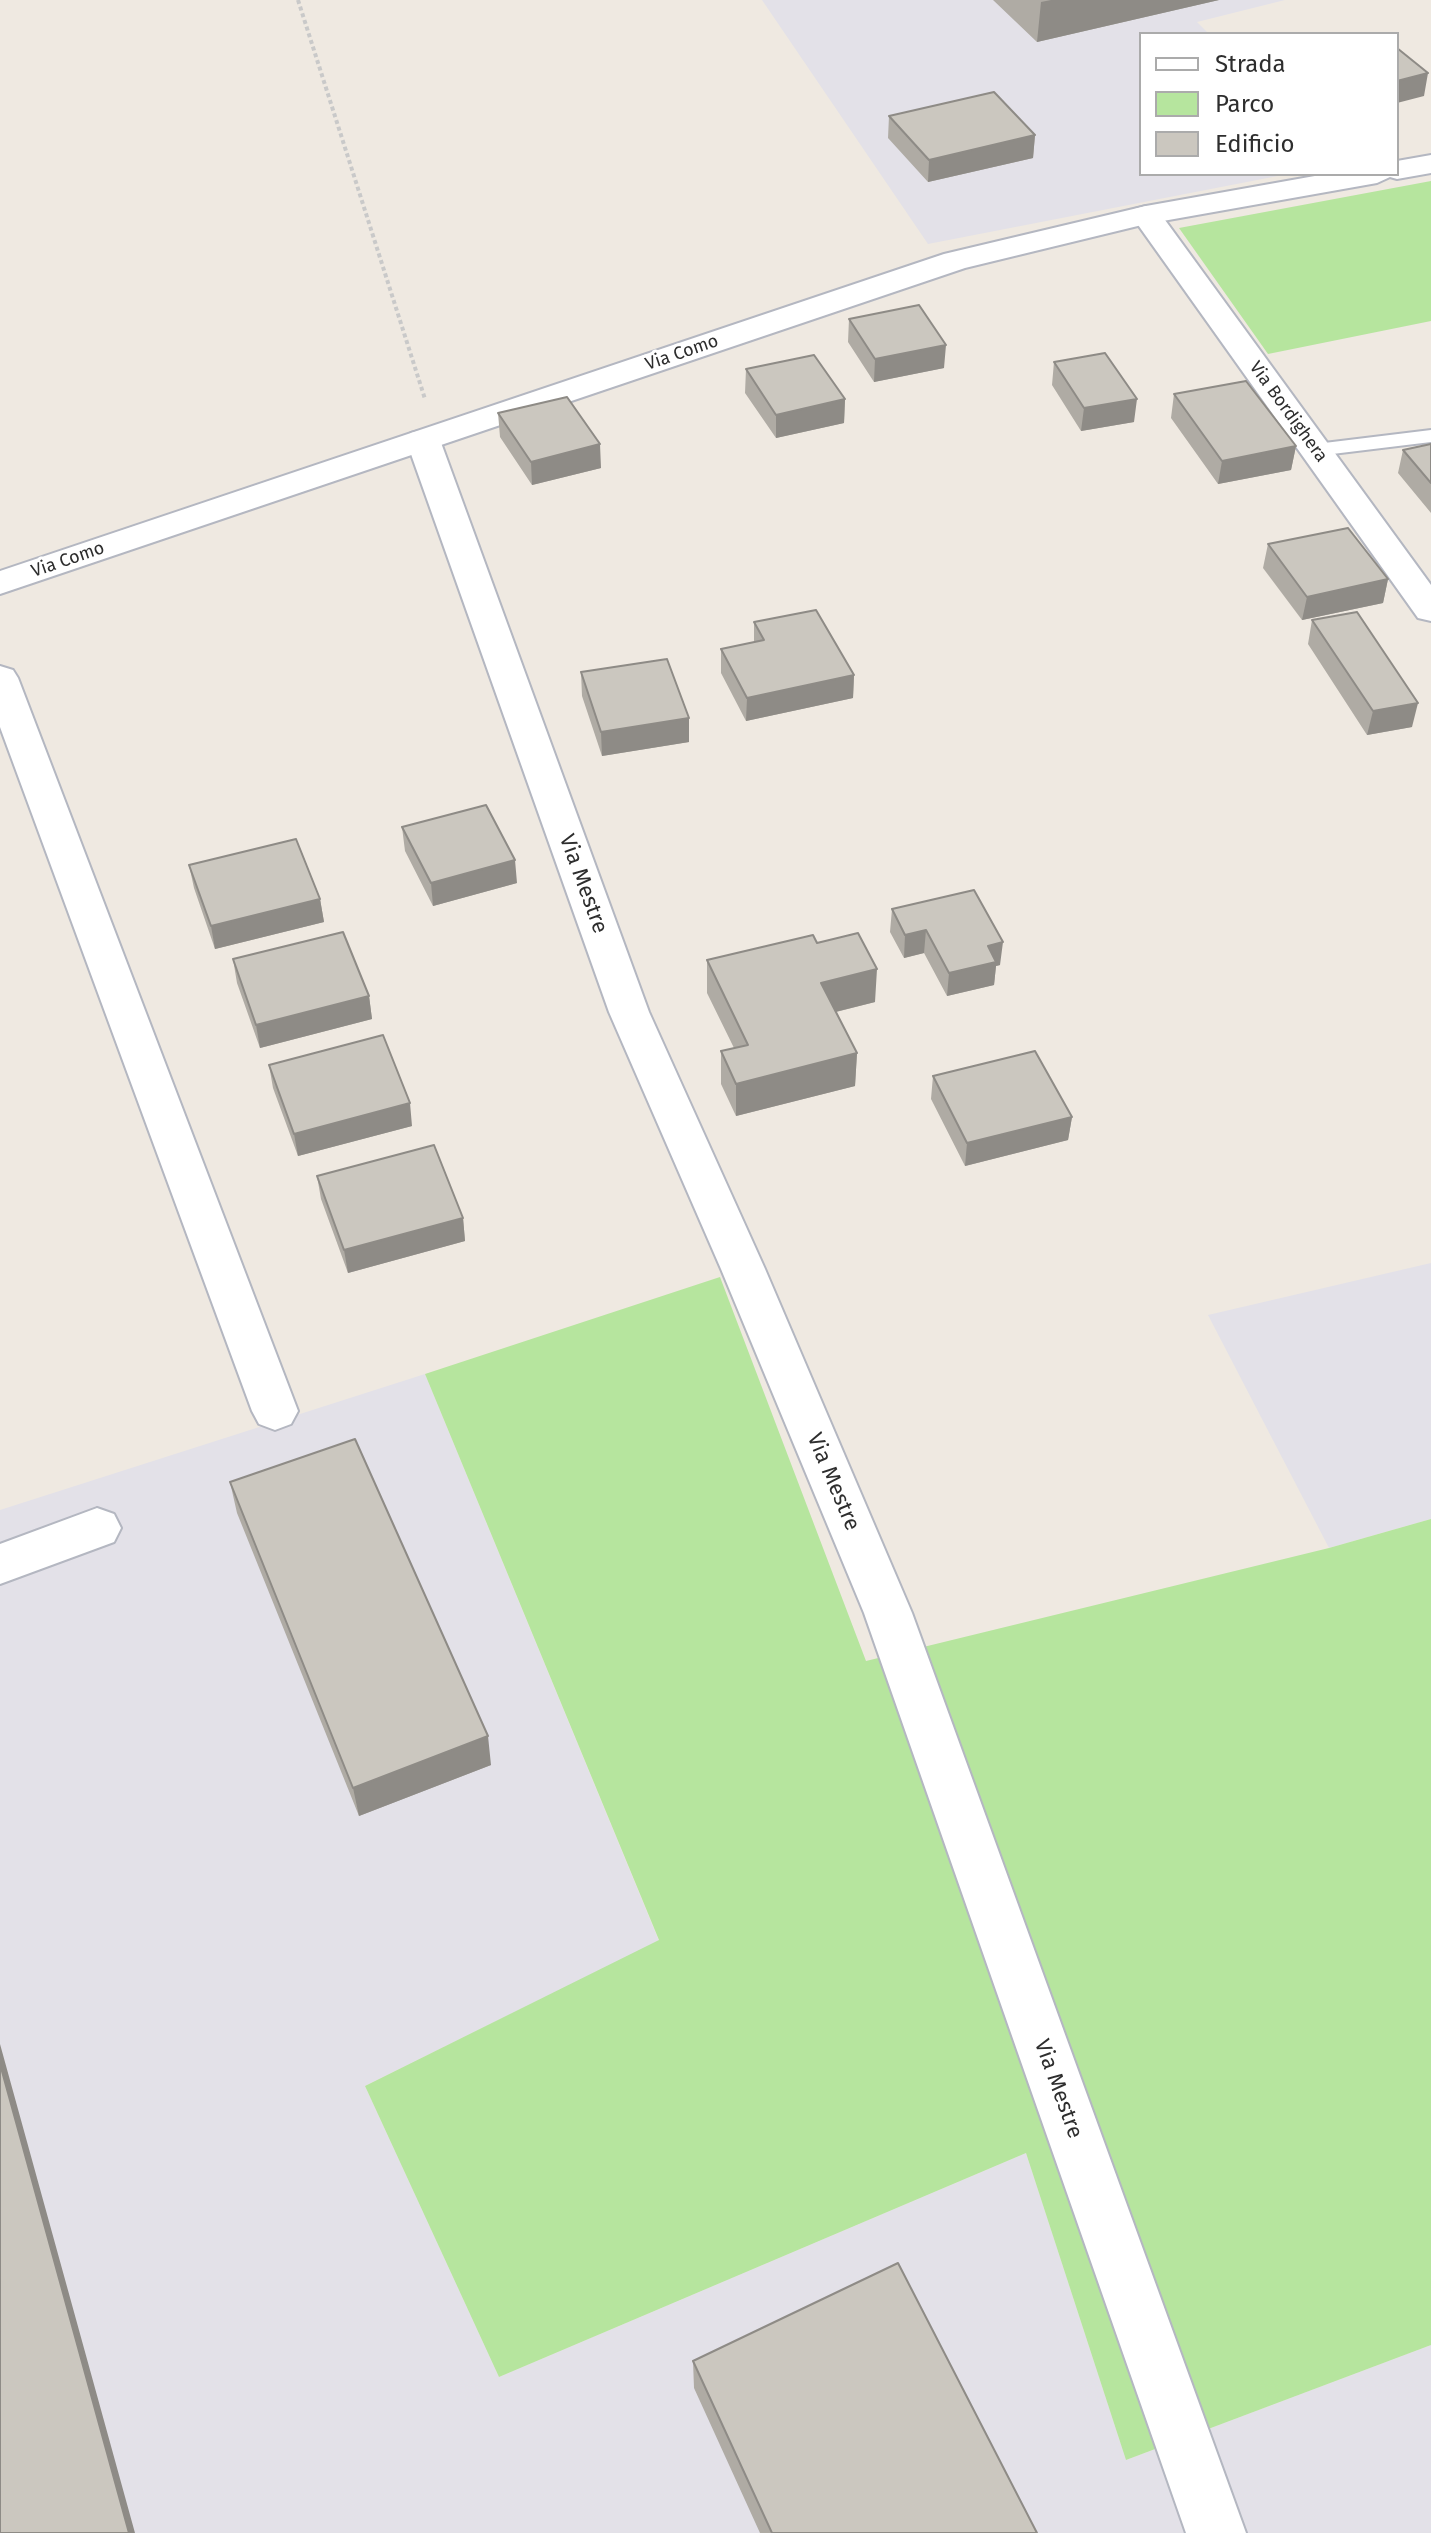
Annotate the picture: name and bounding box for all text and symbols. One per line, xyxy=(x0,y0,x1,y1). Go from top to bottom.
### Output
legend xyxy=(1139,32,1399,176)
text: Strada xyxy=(1215,50,1286,78)
text: Parco xyxy=(1215,90,1274,118)
text: Edificio xyxy=(1215,130,1295,158)
street label: Via Como xyxy=(643,330,721,376)
street label: Via Bordighera xyxy=(1244,357,1332,467)
street label: Via Como xyxy=(29,537,107,583)
street label: Via Mestre xyxy=(553,831,613,937)
street label: Via Mestre xyxy=(801,1429,865,1535)
street label: Via Mestre xyxy=(1028,2036,1088,2142)

